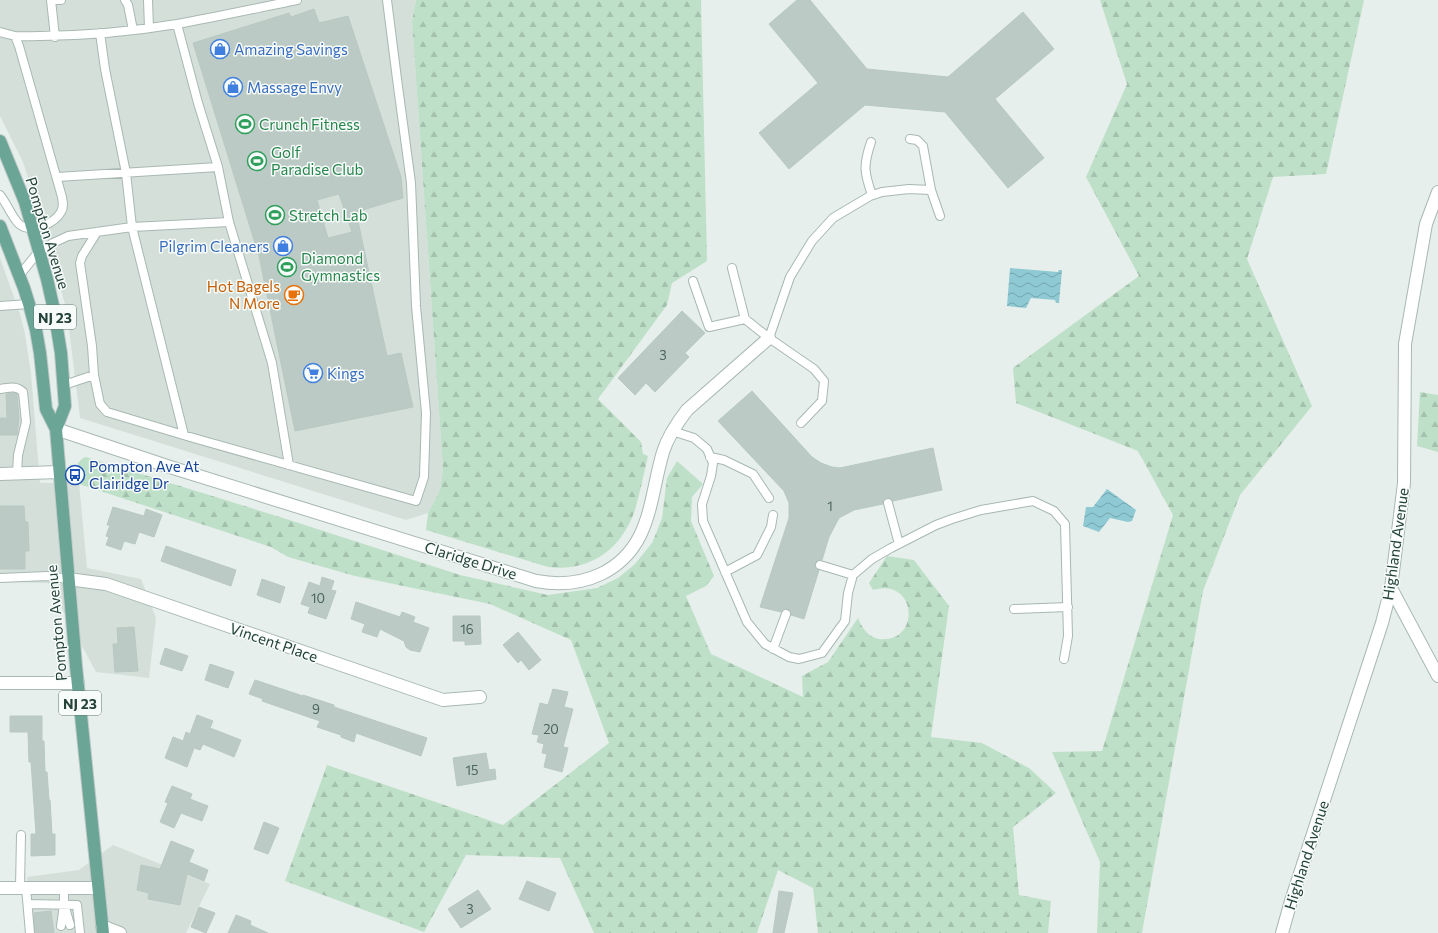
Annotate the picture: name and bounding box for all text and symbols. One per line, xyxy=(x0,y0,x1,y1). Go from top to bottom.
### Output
shop icon: Amazing Savings xyxy=(209,38,231,60)
place label: Amazing Savings xyxy=(234,40,348,58)
shop icon: Massage Envy xyxy=(222,76,244,98)
place label: Massage Envy xyxy=(247,78,342,96)
sports icon: Crunch Fitness xyxy=(234,113,256,135)
place label: Crunch Fitness xyxy=(259,115,360,133)
place label: Golf Paradise Club xyxy=(271,143,364,178)
sports icon: Golf Paradise Club xyxy=(246,150,268,172)
street label: Pompton Avenue xyxy=(22,175,74,291)
sports icon: Stretch Lab xyxy=(264,204,286,226)
place label: Stretch Lab xyxy=(289,206,368,224)
shop icon: Pilgrim Cleaners xyxy=(272,235,294,257)
place label: Pilgrim Cleaners xyxy=(159,237,269,255)
place label: Diamond Gymnastics xyxy=(301,249,380,284)
sports icon: Diamond Gymnastics xyxy=(276,256,298,278)
place label: Hot Bagels N More xyxy=(207,277,280,312)
cafe icon: Hot Bagels N More xyxy=(283,284,305,306)
road number: NJ 23 xyxy=(34,305,76,329)
house number: 3 xyxy=(659,347,667,363)
supermarket icon: Kings xyxy=(302,362,324,384)
place label: Kings xyxy=(327,364,365,382)
place label: Pompton Ave At Clairidge Dr xyxy=(89,457,199,492)
bus stop icon: Pompton Ave At Clairidge Dr xyxy=(64,464,86,486)
street label: Highland Avenue xyxy=(1378,486,1412,602)
house number: 1 xyxy=(827,498,833,514)
street label: Claridge Drive xyxy=(423,537,519,583)
street label: Pompton Avenue xyxy=(42,564,70,682)
house number: 10 xyxy=(311,590,325,606)
street label: Vincent Place xyxy=(228,618,321,666)
house number: 16 xyxy=(460,621,474,637)
road number: NJ 23 xyxy=(59,691,101,715)
house number: 9 xyxy=(312,701,320,717)
house number: 20 xyxy=(543,721,559,737)
house number: 15 xyxy=(465,762,479,778)
street label: Highland Avenue xyxy=(1280,798,1332,912)
house number: 3 xyxy=(466,901,474,917)

